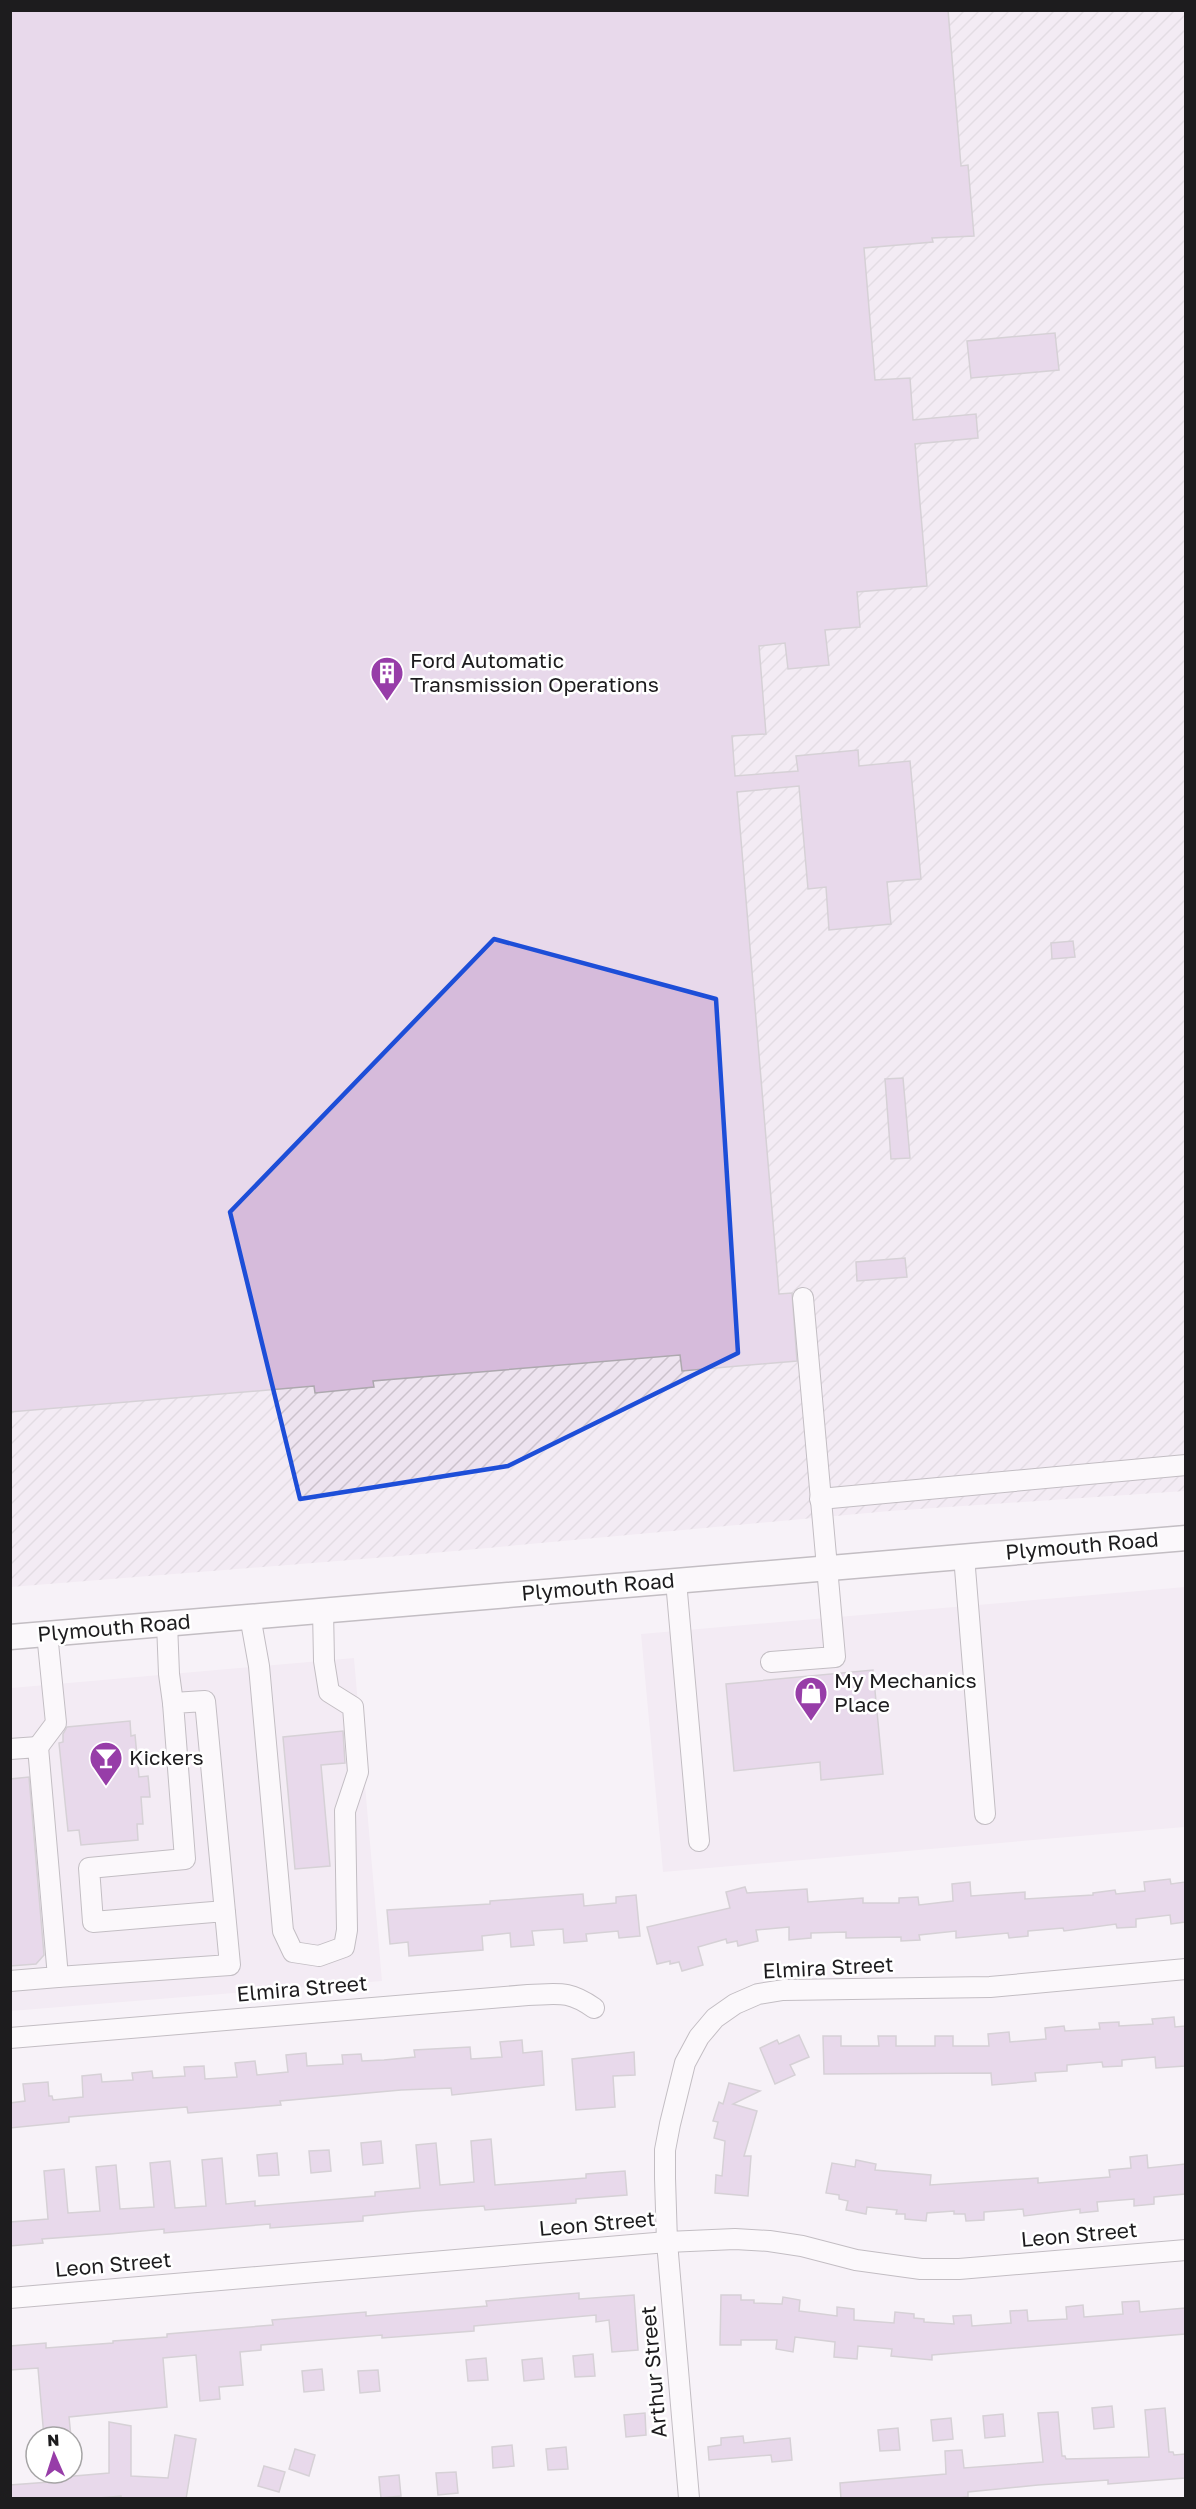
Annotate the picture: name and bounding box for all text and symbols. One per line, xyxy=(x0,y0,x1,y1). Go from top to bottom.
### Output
place label: Ford Automatic Transmission Operations xyxy=(410,647,659,697)
building icon: Ford Automatic Transmission Operations xyxy=(369,655,405,702)
street label: Plymouth Road xyxy=(1004,1525,1160,1565)
street label: Plymouth Road xyxy=(520,1566,676,1606)
street label: Plymouth Road xyxy=(36,1607,192,1647)
place label: My Mechanics Place xyxy=(834,1667,977,1717)
shop icon: My Mechanics Place xyxy=(793,1675,829,1722)
bar icon: Kickers xyxy=(88,1740,124,1787)
place label: Kickers xyxy=(129,1744,204,1770)
street label: Elmira Street xyxy=(762,1951,894,1983)
street label: Elmira Street xyxy=(236,1969,368,2007)
street label: Leon Street xyxy=(538,2205,656,2241)
street label: Leon Street xyxy=(1020,2216,1138,2252)
street label: Leon Street xyxy=(54,2246,172,2282)
street label: Arthur Street xyxy=(634,2305,672,2439)
north arrow xyxy=(24,2425,84,2485)
text: N xyxy=(47,2430,60,2450)

